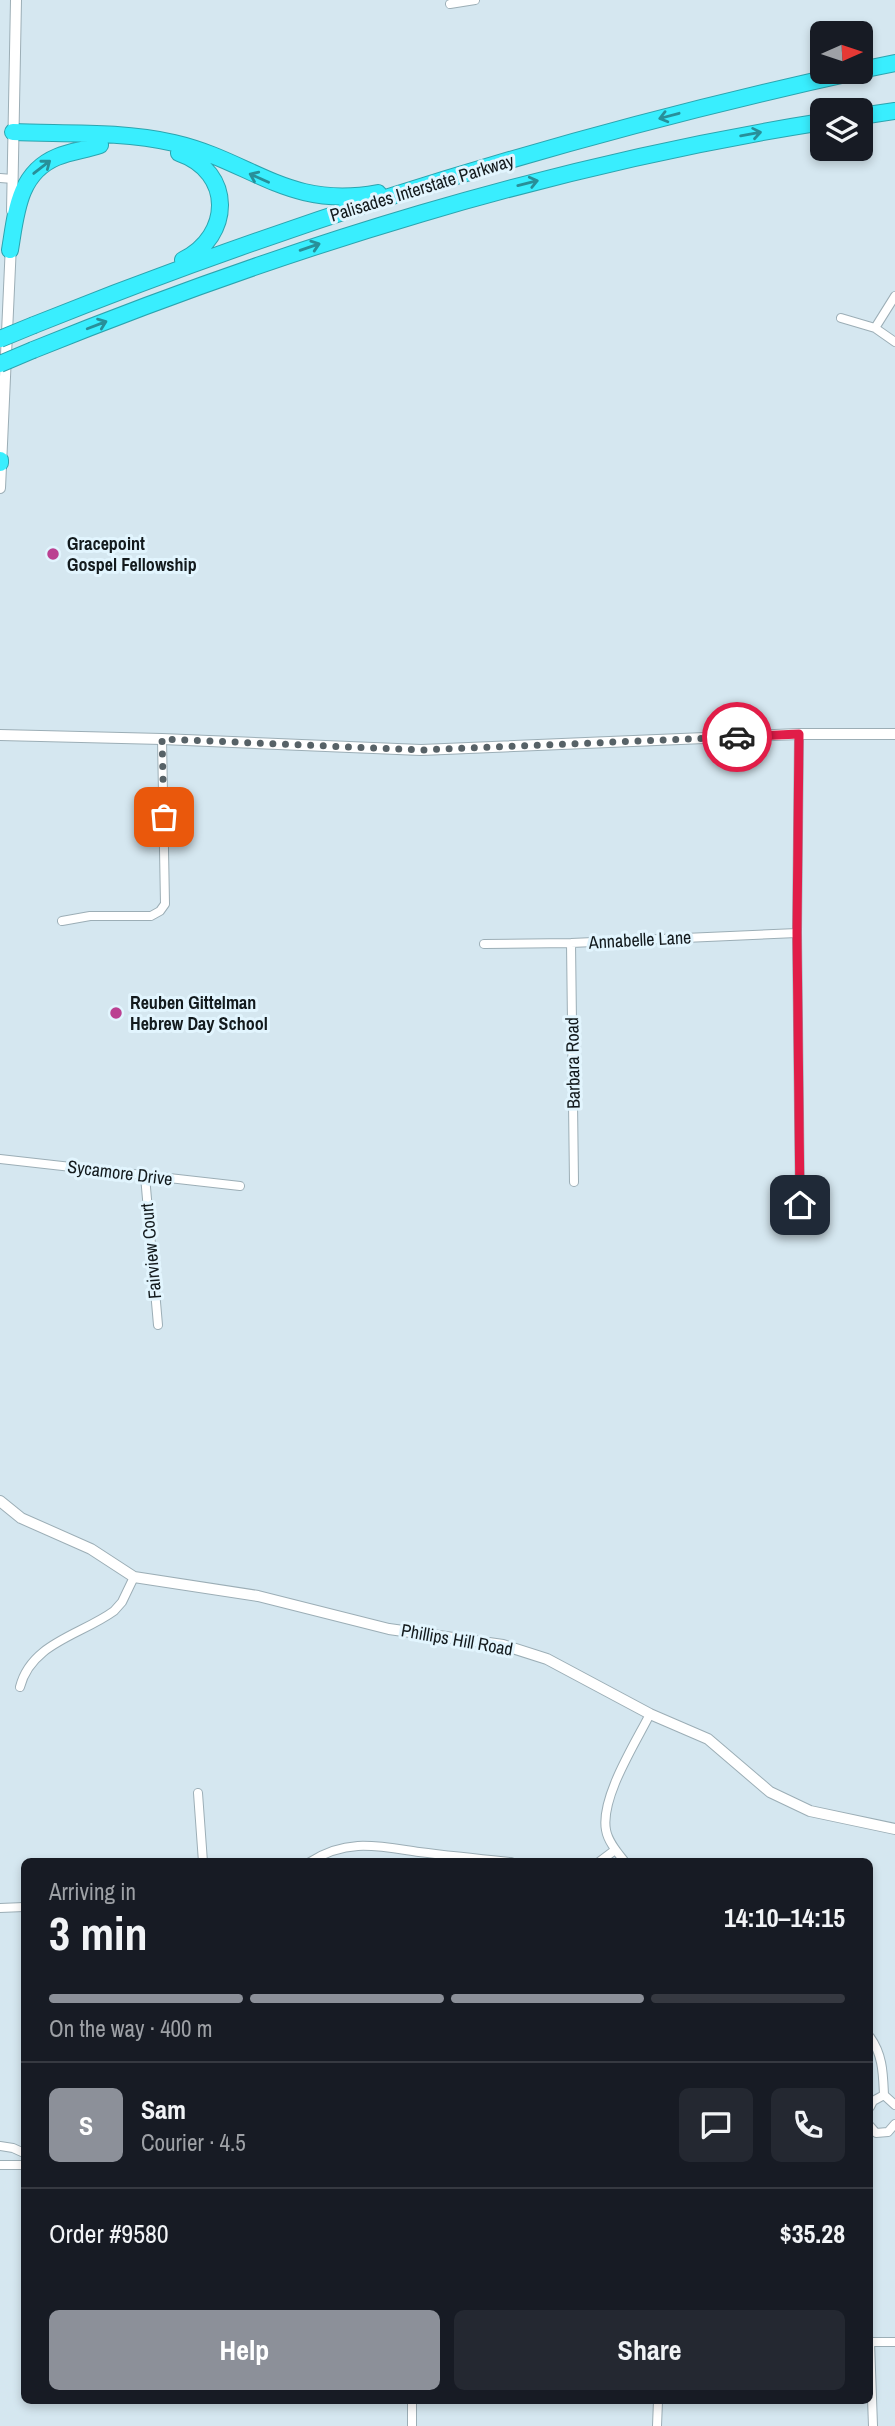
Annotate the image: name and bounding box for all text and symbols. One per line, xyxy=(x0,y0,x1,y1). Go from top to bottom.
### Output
north arrow xyxy=(810,21,873,84)
map controls xyxy=(810,21,873,161)
button: layers xyxy=(810,98,873,161)
one-way arrow xyxy=(658,110,681,123)
one-way arrow xyxy=(739,127,762,140)
street label: Palisades Interstate Parkway xyxy=(327,147,517,227)
one-way arrow xyxy=(33,159,51,174)
one-way arrow xyxy=(249,171,271,184)
one-way arrow xyxy=(517,176,539,189)
one-way arrow xyxy=(299,240,321,252)
one-way arrow xyxy=(85,318,107,330)
place label: Gracepoint Gospel Fellowship xyxy=(67,531,197,577)
marker: Gracepoint Gospel Fellowship xyxy=(45,546,61,562)
courier xyxy=(702,702,772,772)
icon: car xyxy=(718,718,756,756)
pin xyxy=(134,787,194,847)
icon: bag xyxy=(145,798,183,836)
street label: Annabelle Lane xyxy=(587,924,692,955)
place label: Reuben Gittelman Hebrew Day School xyxy=(130,990,268,1036)
marker: Reuben Gittelman Hebrew Day School xyxy=(108,1005,124,1021)
street label: Barbara Road xyxy=(559,1017,586,1109)
street label: Sycamore Drive xyxy=(66,1154,174,1191)
pin xyxy=(770,1175,830,1235)
icon: home xyxy=(781,1186,819,1224)
street label: Fairview Court xyxy=(134,1202,167,1300)
street label: Phillips Hill Road xyxy=(399,1617,515,1662)
text: Arriving in xyxy=(49,1876,136,1907)
text: 14:10–14:15 xyxy=(724,1900,845,1935)
text: 3 min xyxy=(49,1902,148,1964)
text: On the way · 400 m xyxy=(49,2013,213,2044)
button: chat xyxy=(679,2088,753,2162)
button: phone xyxy=(771,2088,845,2162)
text: Sam xyxy=(141,2092,186,2127)
text: S xyxy=(79,2108,93,2143)
text: Courier · 4.5 xyxy=(141,2127,246,2158)
text: Order #9580 xyxy=(49,2216,169,2251)
text: $35.28 xyxy=(780,2216,845,2251)
button: Help xyxy=(49,2310,440,2390)
button: Share xyxy=(454,2310,845,2390)

